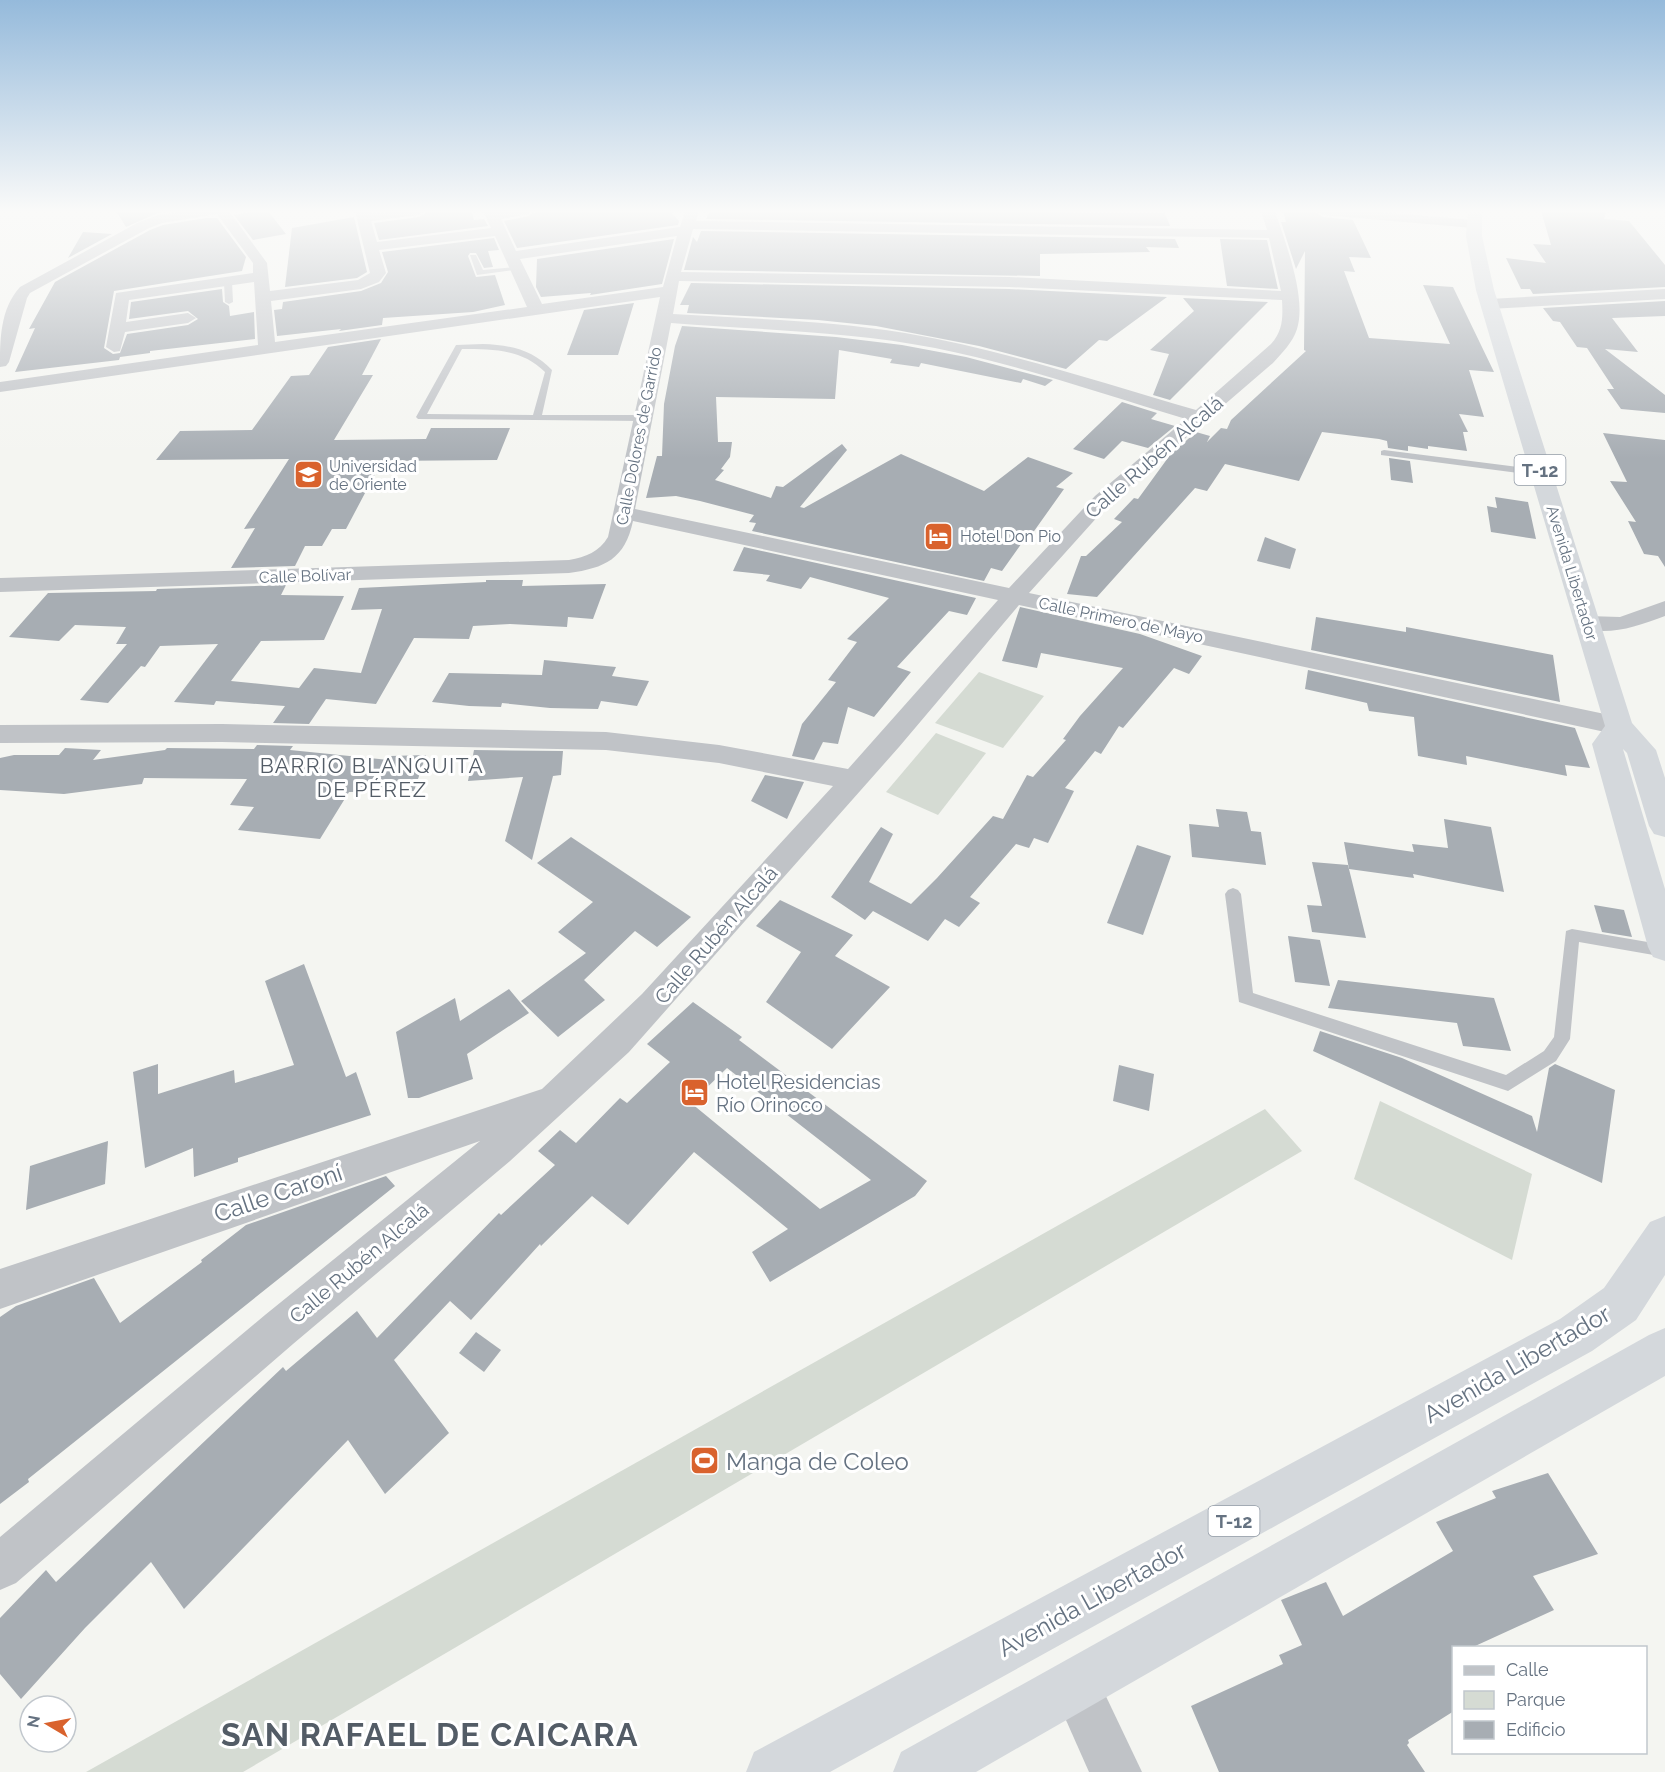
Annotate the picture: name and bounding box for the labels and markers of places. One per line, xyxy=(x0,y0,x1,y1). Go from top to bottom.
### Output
place label: Universidad de Oriente xyxy=(329,457,417,494)
school or university icon: Universidad de Oriente xyxy=(292,459,324,491)
hotel icon: Hotel Don Pio xyxy=(923,520,955,552)
place label: Hotel Don Pio xyxy=(960,527,1061,546)
place label: Hotel Residencias Río Orinoco xyxy=(716,1070,881,1117)
hotel icon: Hotel Residencias Río Orinoco xyxy=(679,1077,711,1109)
sports icon: Manga de Coleo xyxy=(689,1445,721,1477)
place label: Manga de Coleo xyxy=(726,1447,909,1476)

